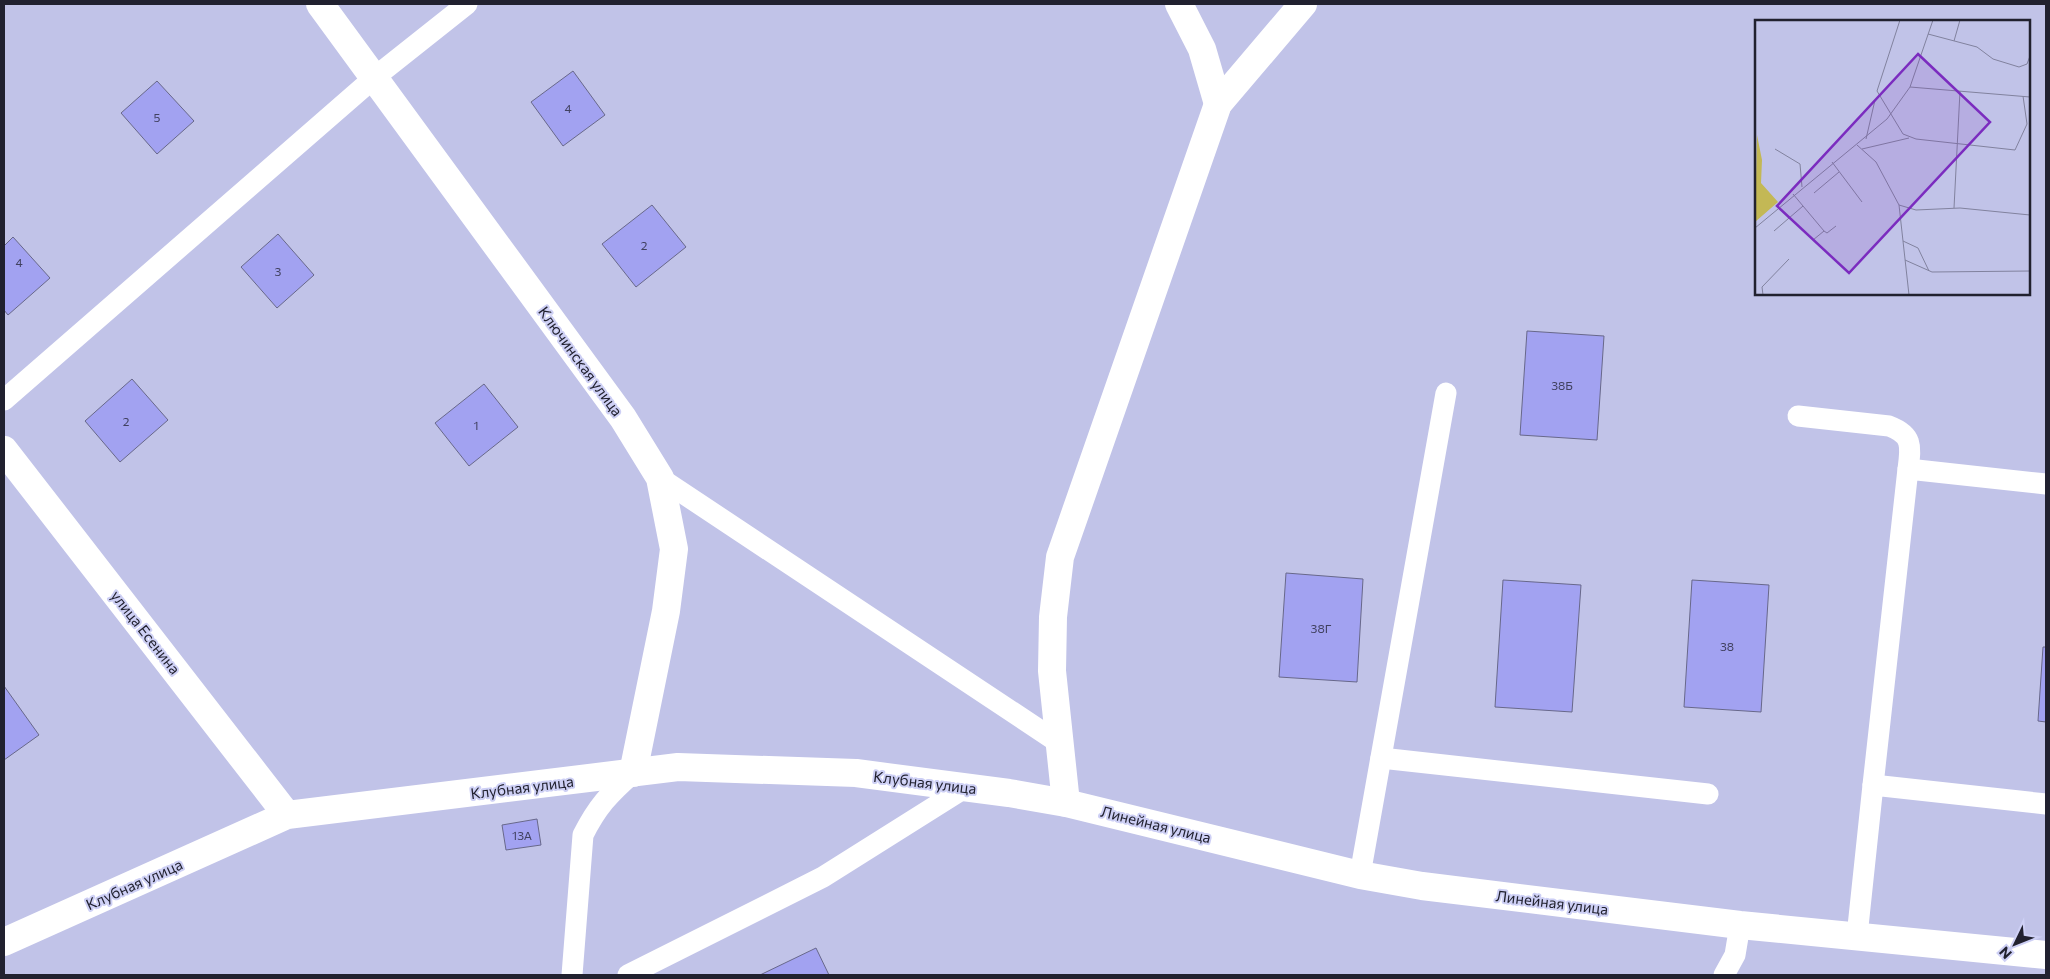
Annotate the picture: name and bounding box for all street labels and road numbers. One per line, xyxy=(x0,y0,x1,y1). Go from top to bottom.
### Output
street label: Ключинская улица xyxy=(535,303,627,419)
street label: улица Есенина xyxy=(108,586,184,678)
street label: Клубная улица xyxy=(872,767,978,797)
street label: Клубная улица xyxy=(469,772,575,802)
street label: Линейная улица xyxy=(1099,802,1213,846)
street label: Клубная улица xyxy=(83,855,185,913)
street label: Линейная улица xyxy=(1495,886,1609,918)

